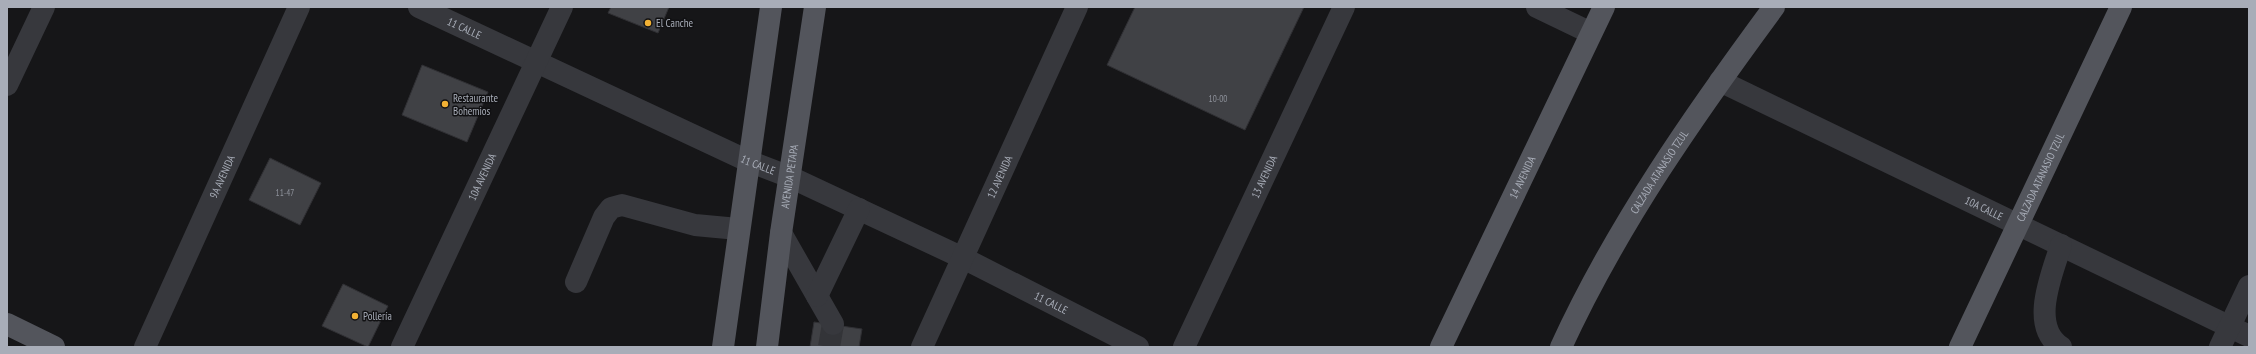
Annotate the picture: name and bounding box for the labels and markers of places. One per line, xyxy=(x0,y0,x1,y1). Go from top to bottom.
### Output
place label: El Canche xyxy=(656,16,693,30)
marker: El Canche xyxy=(643,18,653,28)
place label: Restaurante Bohemios xyxy=(453,91,498,118)
marker: Restaurante Bohemios xyxy=(440,99,450,109)
place label: Pollería xyxy=(363,309,392,323)
marker: Pollería xyxy=(350,311,360,321)

